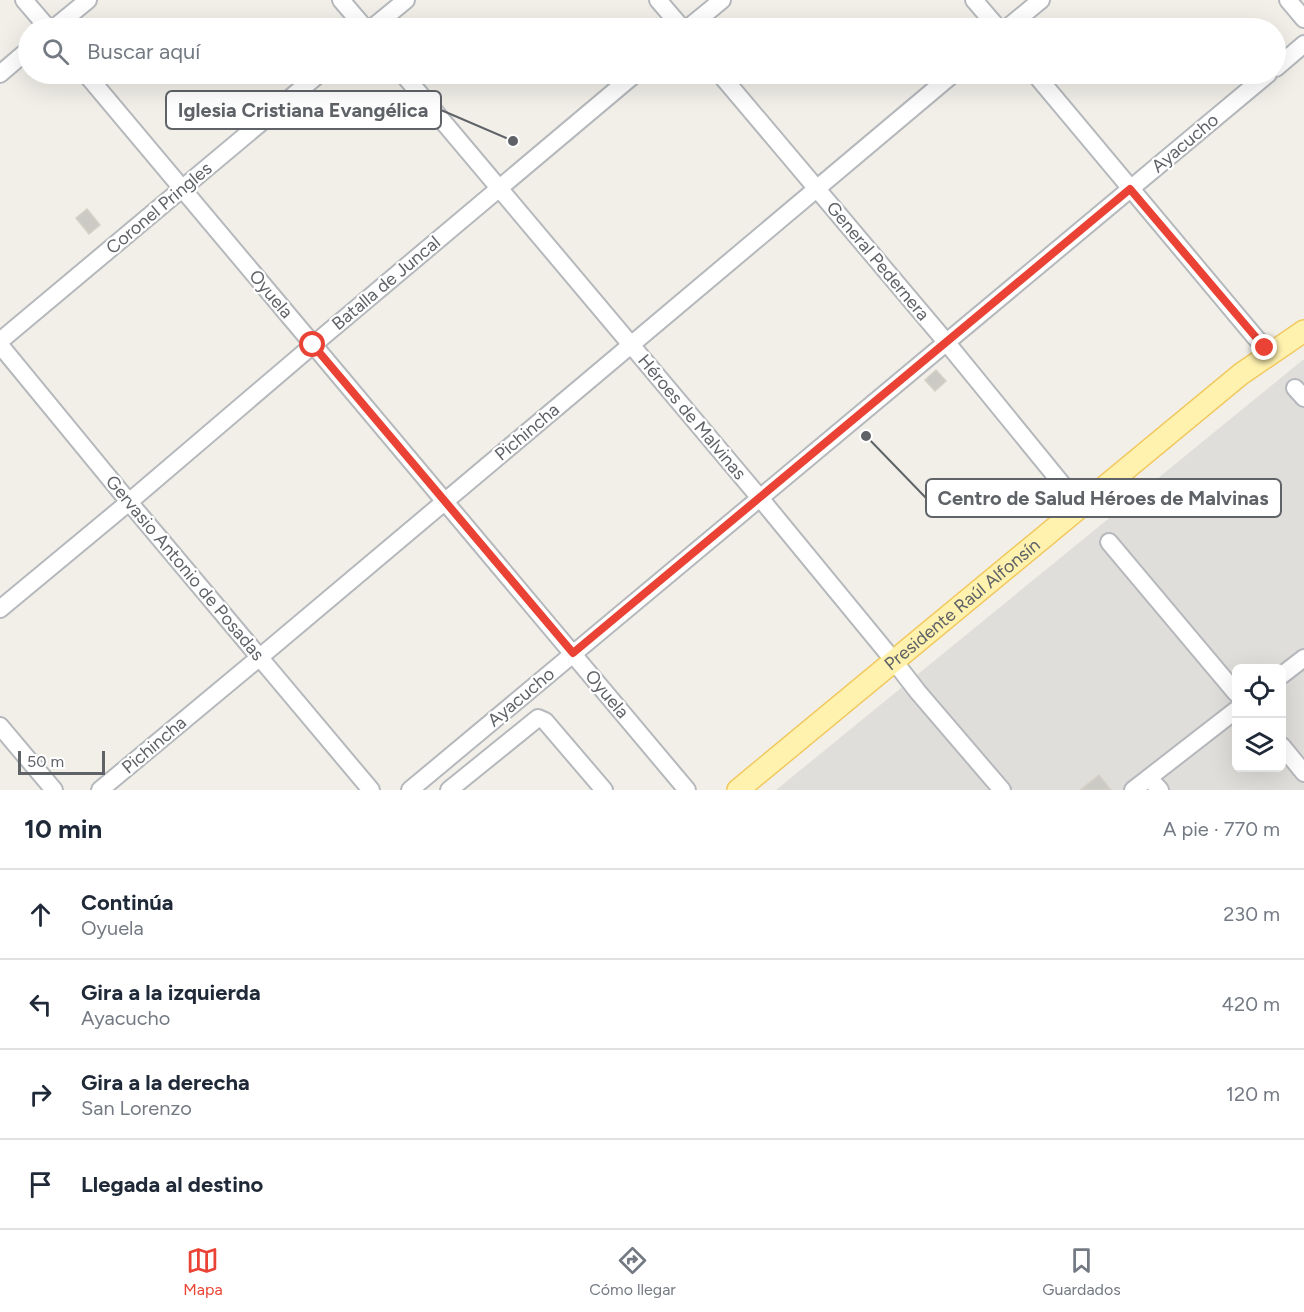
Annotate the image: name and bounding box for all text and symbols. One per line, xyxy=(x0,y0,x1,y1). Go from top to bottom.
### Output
search box xyxy=(18,18,1286,84)
icon: search xyxy=(39,35,72,68)
text: Buscar aquí xyxy=(87,38,200,65)
callout: Iglesia Cristiana Evangélica xyxy=(166,91,441,129)
text: Iglesia Cristiana Evangélica xyxy=(178,98,428,122)
street label: Ayacucho xyxy=(1147,109,1223,177)
street label: Coronel Pringles xyxy=(102,157,216,259)
street label: General Pedernera xyxy=(822,197,934,325)
street label: Batalla de Juncal xyxy=(327,231,445,335)
street label: Oyuela xyxy=(244,265,298,323)
route start xyxy=(299,331,325,357)
route end xyxy=(1251,334,1277,360)
street label: Héroes de Malvinas xyxy=(633,350,751,484)
street label: Pichincha xyxy=(490,399,564,465)
street label: Gervasio Antonio de Posadas xyxy=(101,471,269,665)
callout: Centro de Salud Héroes de Malvinas xyxy=(926,479,1281,517)
text: Centro de Salud Héroes de Malvinas xyxy=(937,486,1269,510)
street label: Presidente Raúl Alfonsín xyxy=(880,534,1044,675)
street label: Ayacucho xyxy=(483,663,559,731)
map controls xyxy=(1232,664,1286,772)
button: locate xyxy=(1232,664,1286,718)
street label: Oyuela xyxy=(580,665,634,723)
street label: Pichincha xyxy=(117,712,191,778)
button: layers xyxy=(1232,718,1286,772)
scale bar xyxy=(18,748,105,776)
text: 50 m xyxy=(27,752,64,771)
text: 10 min xyxy=(24,813,102,845)
text: A pie · 770 m xyxy=(1163,817,1280,841)
text: Continúa xyxy=(81,889,174,916)
icon: ahead xyxy=(24,898,57,931)
text: 230 m xyxy=(1223,902,1280,926)
text: Oyuela xyxy=(81,916,144,940)
text: Gira a la izquierda xyxy=(81,979,261,1006)
icon: left xyxy=(24,988,57,1021)
text: 420 m xyxy=(1222,992,1280,1016)
text: Ayacucho xyxy=(81,1006,170,1030)
text: Gira a la derecha xyxy=(81,1069,250,1096)
icon: right xyxy=(24,1078,57,1111)
text: 120 m xyxy=(1226,1082,1280,1106)
text: San Lorenzo xyxy=(81,1096,192,1120)
icon: arrive xyxy=(24,1168,57,1201)
text: Llegada al destino xyxy=(81,1171,263,1198)
tab: Mapa xyxy=(183,1244,223,1299)
tab: Cómo llegar xyxy=(589,1244,676,1299)
tab: Guardados xyxy=(1042,1244,1121,1299)

